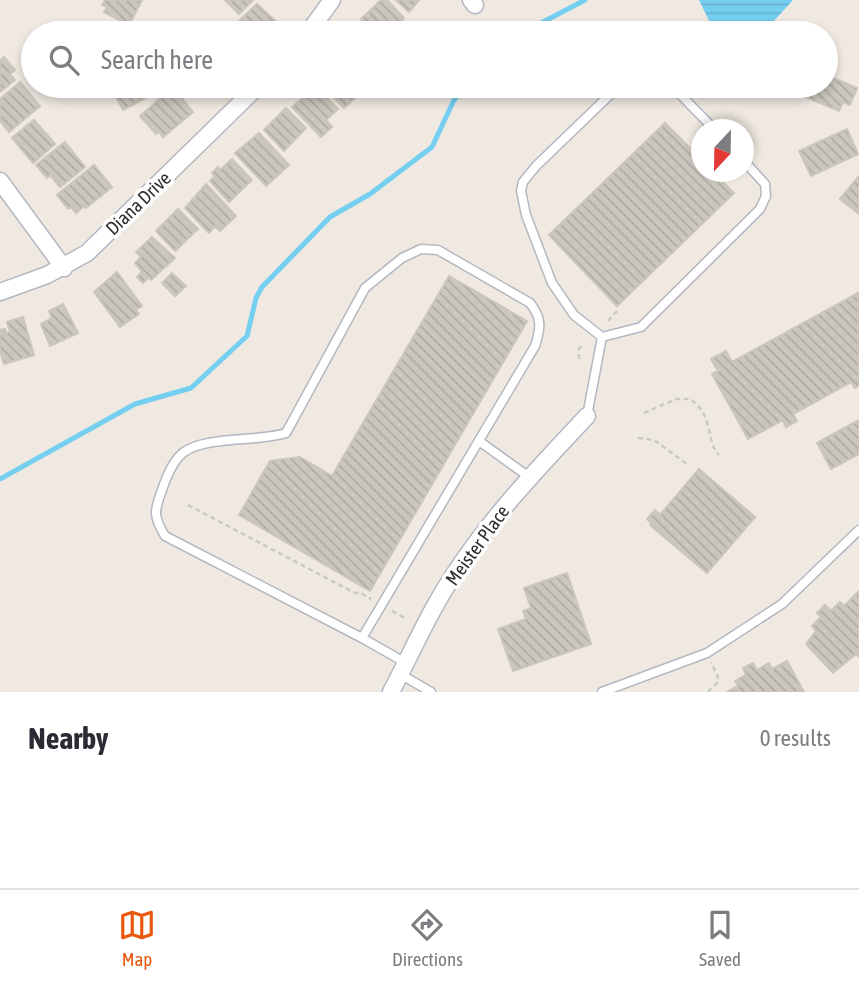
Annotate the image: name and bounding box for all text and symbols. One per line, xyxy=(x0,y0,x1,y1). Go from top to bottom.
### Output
search box xyxy=(21,21,838,98)
icon: search xyxy=(45,41,83,79)
text: Search here xyxy=(101,45,213,75)
north arrow xyxy=(691,119,754,182)
street label: Diana Drive xyxy=(101,167,175,239)
street label: Meister Place xyxy=(441,501,513,589)
text: Nearby xyxy=(28,721,108,755)
text: 0 results xyxy=(760,725,831,751)
tab: Map xyxy=(118,906,156,970)
tab: Directions xyxy=(392,906,463,970)
tab: Saved xyxy=(699,906,741,970)

